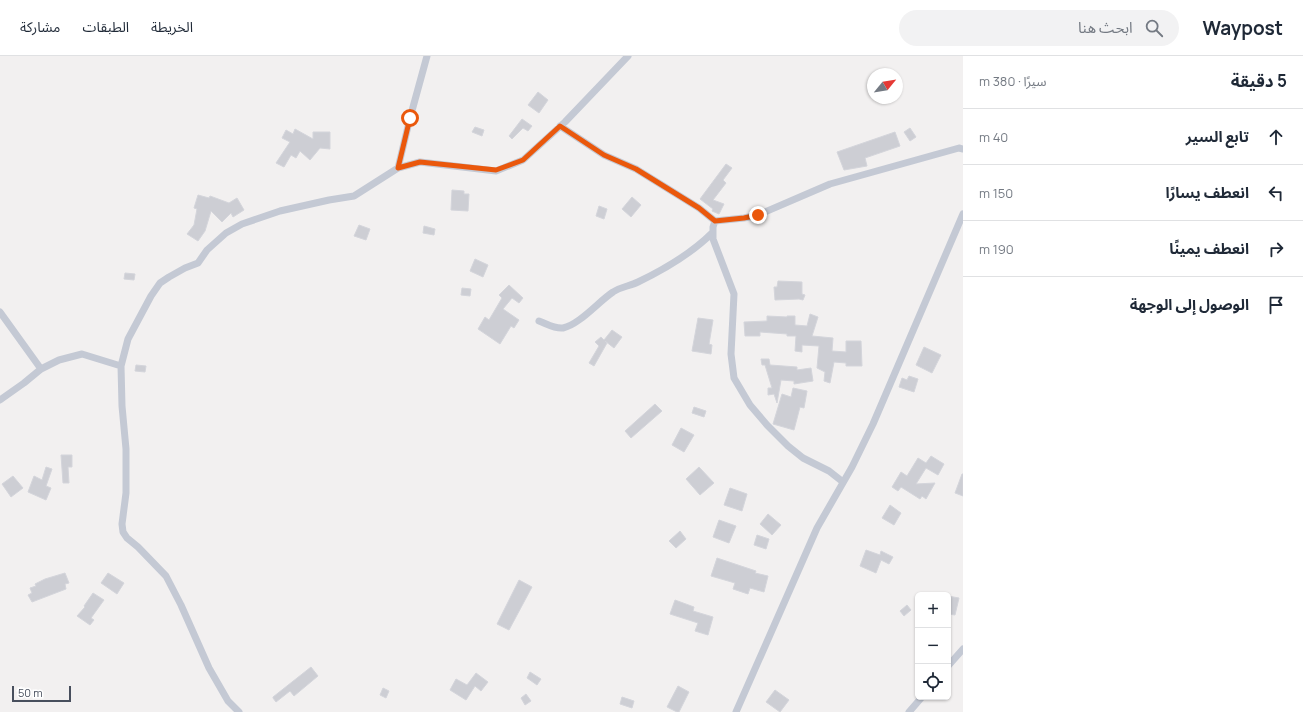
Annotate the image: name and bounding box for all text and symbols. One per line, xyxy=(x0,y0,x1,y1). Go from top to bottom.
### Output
search box xyxy=(899,10,1179,46)
text: Waypost xyxy=(1203,15,1283,41)
text: مشاركة xyxy=(20,17,60,36)
text: الطبقات xyxy=(82,17,129,36)
text: الخريطة xyxy=(151,17,193,36)
text: ابحث هنا xyxy=(1078,17,1133,38)
icon: search xyxy=(1143,17,1165,39)
north arrow xyxy=(867,68,903,104)
text: 5 دقيقة xyxy=(1231,69,1287,92)
text: سيرًا · 380 m xyxy=(979,72,1046,90)
route start xyxy=(401,109,419,127)
text: تابع السير xyxy=(1186,126,1249,147)
icon: ahead xyxy=(1265,126,1287,148)
text: 40 m xyxy=(979,128,1008,146)
text: انعطف يسارًا xyxy=(1165,182,1249,203)
icon: left xyxy=(1265,182,1287,204)
text: 150 m xyxy=(979,184,1013,202)
route end xyxy=(749,206,767,224)
text: انعطف يمينًا xyxy=(1169,238,1249,259)
icon: right xyxy=(1265,238,1287,260)
text: 190 m xyxy=(979,240,1014,258)
text: الوصول إلى الوجهة xyxy=(1130,294,1249,315)
icon: arrive xyxy=(1265,294,1287,316)
map controls xyxy=(915,592,951,700)
button: + xyxy=(915,592,951,628)
button: − xyxy=(915,628,951,664)
button: locate xyxy=(915,664,951,700)
scale bar xyxy=(12,684,71,703)
text: 50 m xyxy=(18,685,43,700)

